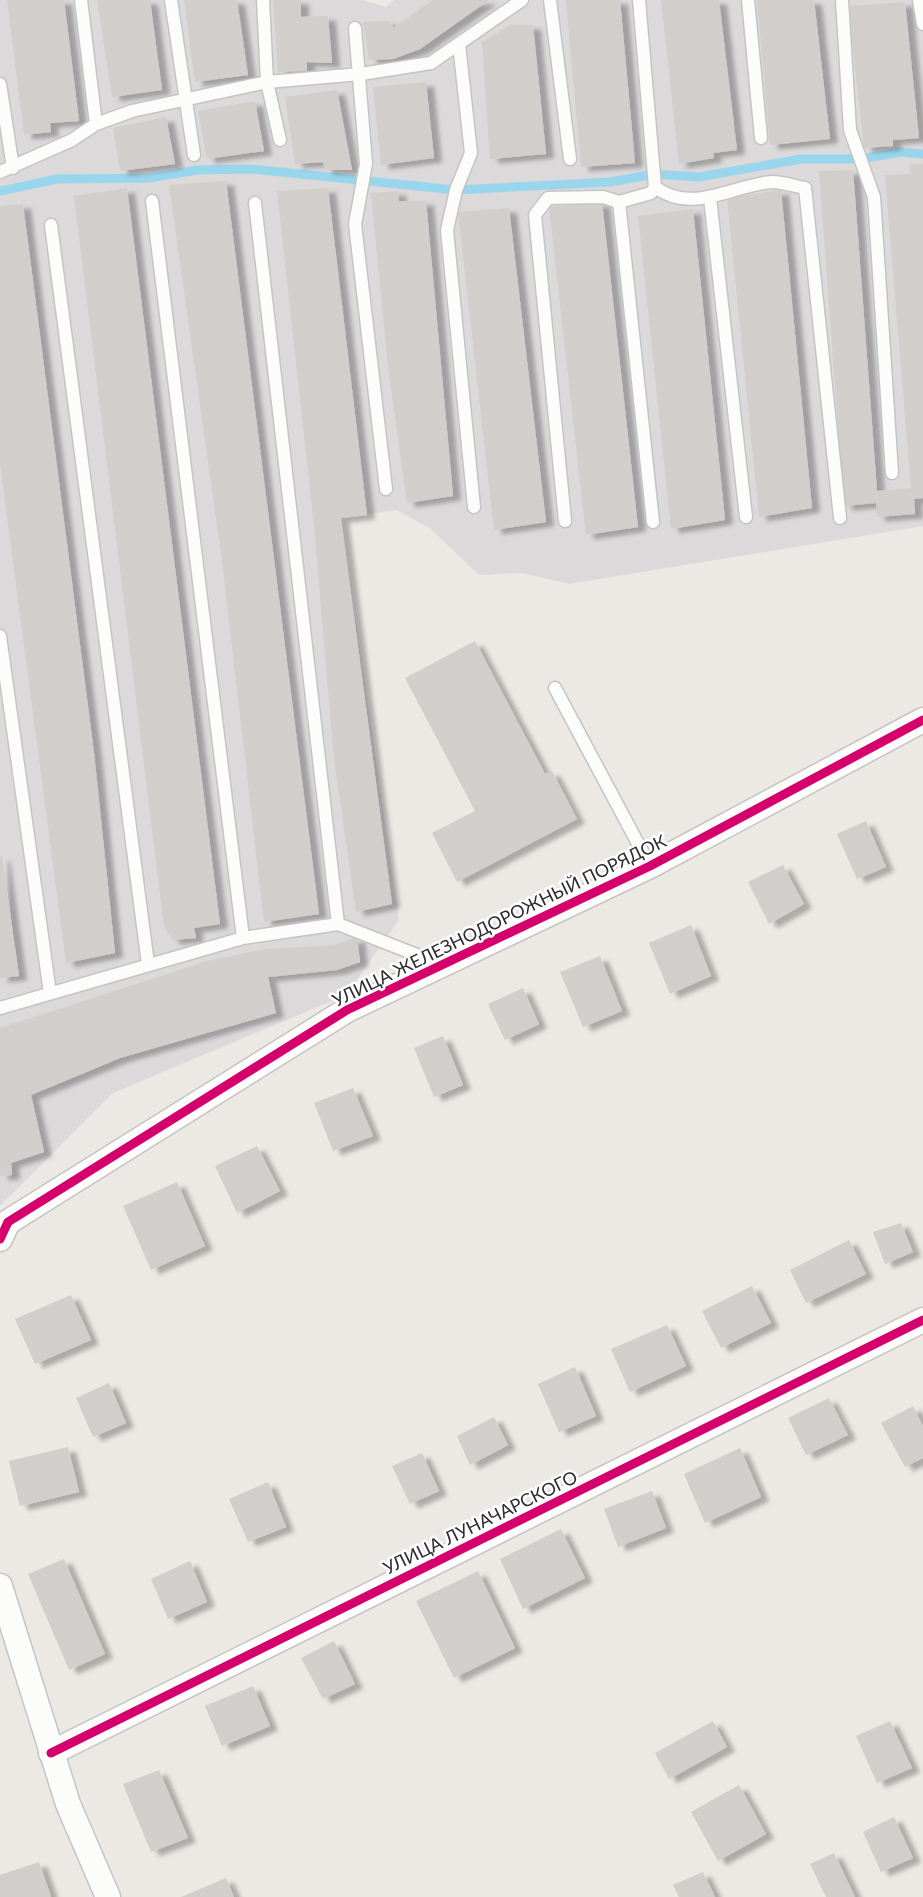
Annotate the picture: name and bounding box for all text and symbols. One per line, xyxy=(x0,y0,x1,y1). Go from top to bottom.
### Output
street label: УЛИЦА ЖЕЛЕЗНОДОРОЖНЫЙ ПОРЯДОК xyxy=(328,829,670,1011)
street label: УЛИЦА ЛУНАЧАРСКОГО xyxy=(379,1465,581,1579)

